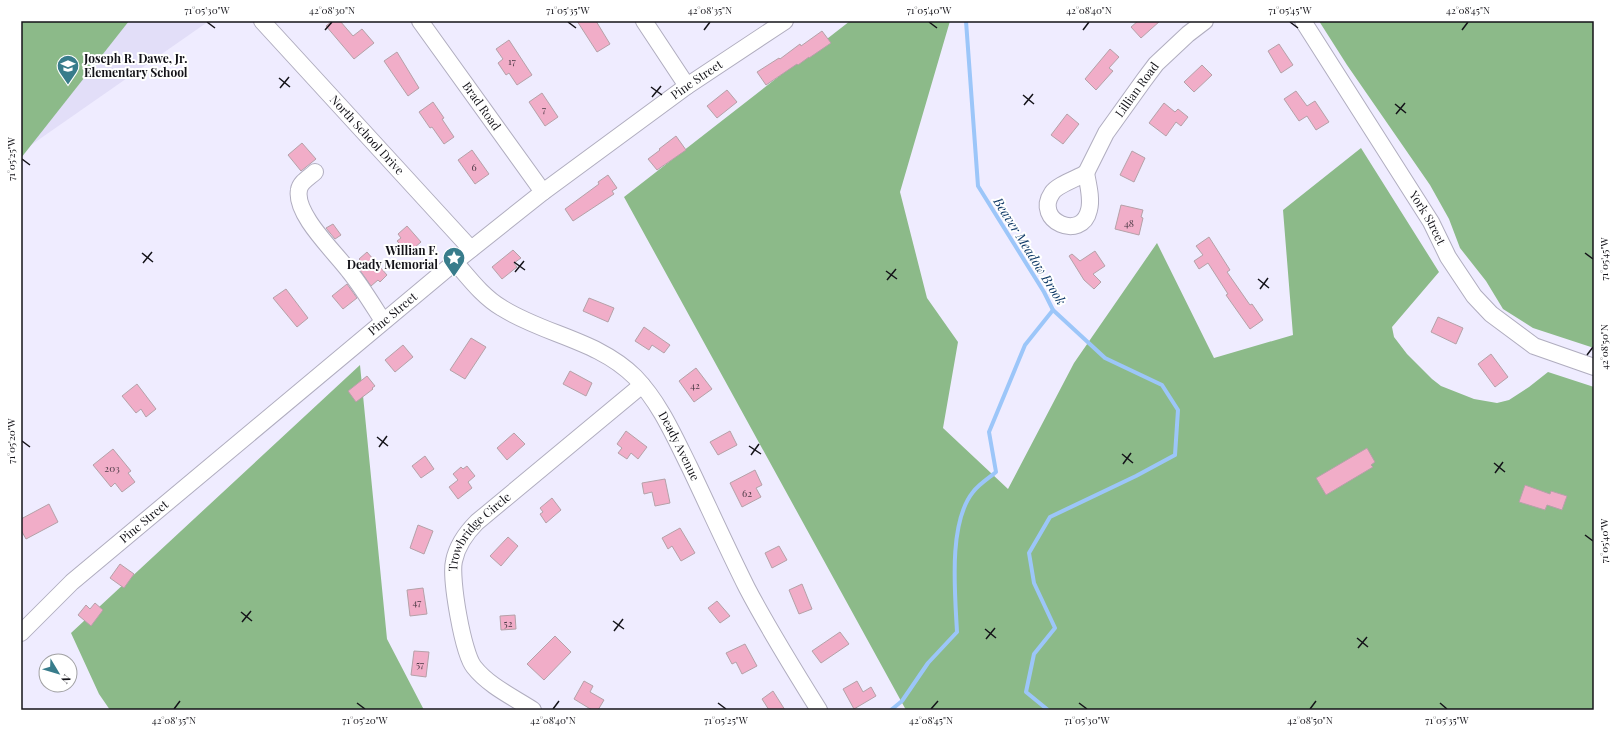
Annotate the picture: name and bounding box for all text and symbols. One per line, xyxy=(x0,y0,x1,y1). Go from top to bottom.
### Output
text: 71°05'30"W xyxy=(184,3,230,17)
text: 42°08'30"N xyxy=(309,3,355,17)
text: 71°05'35"W xyxy=(546,3,591,17)
text: 42°08'35"N xyxy=(688,3,732,17)
text: 71°05'40"W xyxy=(907,3,952,17)
text: 42°08'40"N xyxy=(1066,3,1112,17)
text: 71°05'45"W xyxy=(1268,3,1312,17)
text: 42°08'45"N xyxy=(1446,3,1490,17)
place label: Joseph R. Dawe, Jr. Elementary School xyxy=(83,50,188,80)
school or university icon: Joseph R. Dawe, Jr. Elementary School xyxy=(55,53,81,86)
house number: 17 xyxy=(508,54,516,68)
street label: Pine Street xyxy=(667,55,726,102)
street label: Lillian Road xyxy=(1111,58,1162,120)
street label: Brad Road xyxy=(459,78,505,133)
street label: North School Drive xyxy=(327,91,408,178)
house number: 7 xyxy=(542,102,546,116)
text: 71°05'25"W xyxy=(4,136,18,181)
house number: 6 xyxy=(471,160,477,174)
street label: York Street xyxy=(1406,187,1450,248)
water label: Beaver Meadow Brook xyxy=(990,193,1071,308)
house number: 48 xyxy=(1124,216,1134,230)
text: 71°05'45"W xyxy=(1597,237,1611,281)
place label: Willian F. Deady Memorial xyxy=(347,242,438,272)
place icon: Willian F. Deady Memorial xyxy=(441,245,467,278)
street label: Pine Street xyxy=(364,288,420,338)
text: 42°08'50"N xyxy=(1597,324,1611,370)
house number: 42 xyxy=(690,378,700,392)
street label: Deady Avenue xyxy=(655,408,704,483)
text: 71°05'20"W xyxy=(4,417,18,464)
house number: 203 xyxy=(104,461,120,475)
house number: 62 xyxy=(742,486,752,500)
street label: Trowbridge Circle xyxy=(444,488,514,572)
street label: Pine Street xyxy=(116,495,172,546)
text: 71°05'40"W xyxy=(1597,518,1611,563)
house number: 47 xyxy=(413,595,421,609)
house number: 52 xyxy=(504,616,513,630)
north arrow xyxy=(38,653,78,693)
house number: 57 xyxy=(416,657,424,671)
text: N xyxy=(58,672,75,687)
text: 42°08'35"N xyxy=(152,713,196,727)
text: 71°05'20"W xyxy=(342,713,389,727)
text: 42°08'40"N xyxy=(530,713,576,727)
text: 71°05'25"W xyxy=(704,713,749,727)
text: 42°08'45"N xyxy=(909,713,953,727)
text: 71°05'30"W xyxy=(1064,713,1110,727)
text: 42°08'50"N xyxy=(1287,713,1333,727)
text: 71°05'35"W xyxy=(1425,713,1470,727)

